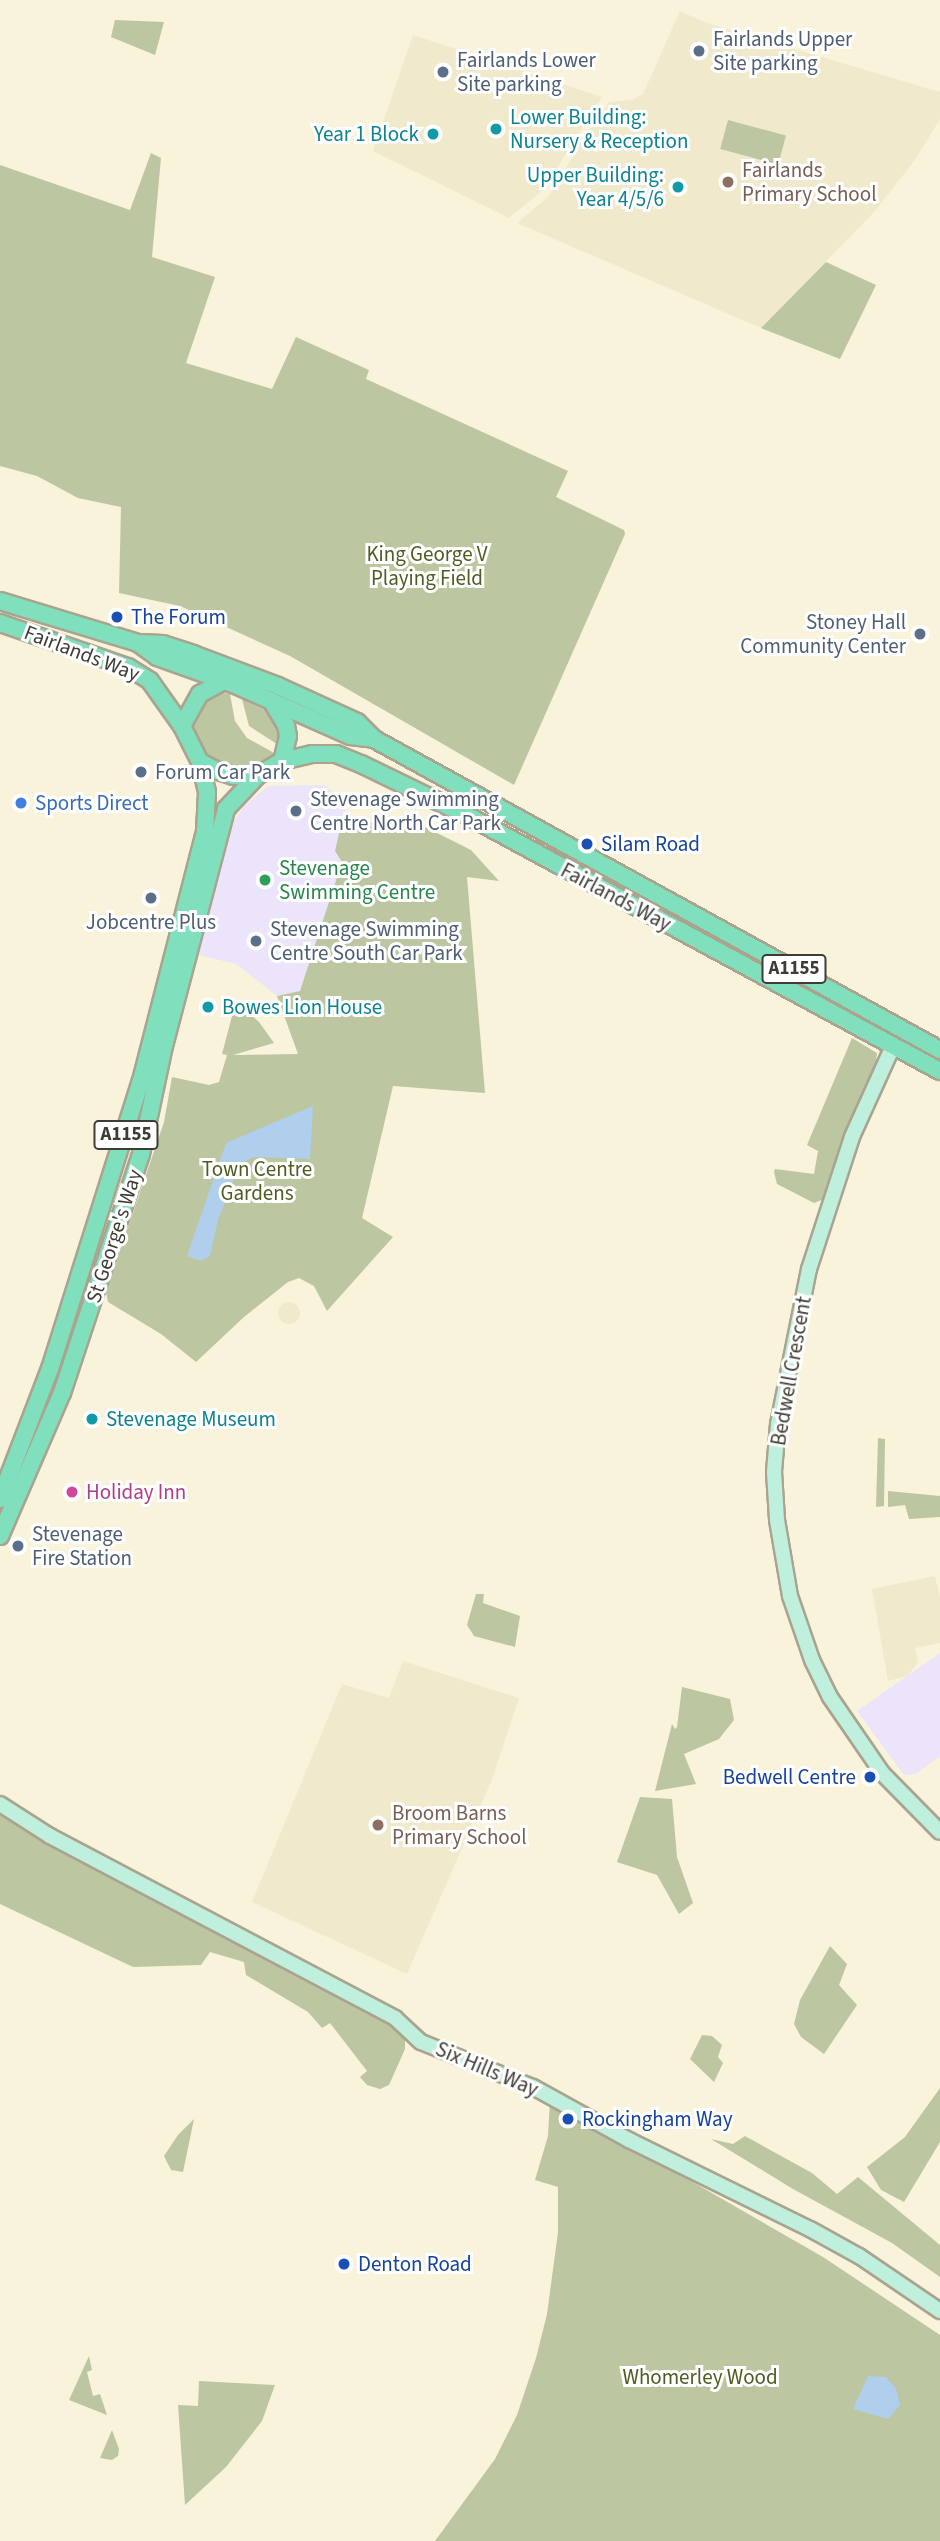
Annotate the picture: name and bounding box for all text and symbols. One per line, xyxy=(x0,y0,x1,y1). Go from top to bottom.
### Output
place label: Fairlands Upper Site parking xyxy=(713,26,852,76)
marker: Fairlands Upper Site parking xyxy=(691,43,707,59)
place label: Fairlands Lower Site parking xyxy=(457,47,596,97)
marker: Fairlands Lower Site parking xyxy=(435,64,451,80)
place label: Lower Building: Nursery & Reception xyxy=(510,104,688,154)
place label: Year 1 Block xyxy=(314,121,419,147)
marker: Lower Building: Nursery & Reception xyxy=(488,121,504,137)
marker: Year 1 Block xyxy=(425,126,441,142)
place label: Fairlands Primary School xyxy=(742,157,876,207)
place label: Upper Building: Year 4/5/6 xyxy=(527,162,664,212)
marker: Fairlands Primary School xyxy=(720,174,736,190)
marker: Upper Building: Year 4/5/6 xyxy=(670,179,686,195)
park label: King George V Playing Field xyxy=(366,541,488,591)
place label: The Forum xyxy=(131,604,226,630)
marker: The Forum xyxy=(109,609,125,625)
place label: Stoney Hall Community Center xyxy=(740,609,906,659)
street label: Fairlands Way xyxy=(21,619,143,687)
marker: Stoney Hall Community Center xyxy=(912,626,928,642)
place label: Forum Car Park xyxy=(155,759,290,785)
marker: Forum Car Park xyxy=(133,764,149,780)
place label: Stevenage Swimming Centre North Car Park xyxy=(310,786,501,836)
place label: Sports Direct xyxy=(35,790,148,816)
marker: Sports Direct xyxy=(13,795,29,811)
marker: Stevenage Swimming Centre North Car Park xyxy=(288,803,304,819)
place label: Silam Road xyxy=(601,831,700,857)
marker: Silam Road xyxy=(579,836,595,852)
place label: Stevenage Swimming Centre xyxy=(279,855,435,905)
street label: Fairlands Way xyxy=(557,857,675,937)
marker: Stevenage Swimming Centre xyxy=(257,872,273,888)
marker: Jobcentre Plus xyxy=(143,890,159,906)
place label: Jobcentre Plus xyxy=(86,909,216,935)
place label: Stevenage Swimming Centre South Car Park xyxy=(270,916,463,966)
marker: Stevenage Swimming Centre South Car Park xyxy=(248,933,264,949)
road number: A1155 xyxy=(761,953,827,984)
place label: Bowes Lion House xyxy=(222,994,382,1020)
marker: Bowes Lion House xyxy=(200,999,216,1015)
road number: A1155 xyxy=(93,1120,159,1150)
park label: Town Centre Gardens xyxy=(202,1156,312,1206)
street label: St George's Way xyxy=(81,1166,147,1306)
street label: Bedwell Crescent xyxy=(765,1294,817,1448)
place label: Stevenage Museum xyxy=(106,1406,276,1432)
marker: Stevenage Museum xyxy=(84,1411,100,1427)
place label: Holiday Inn xyxy=(86,1479,186,1505)
marker: Holiday Inn xyxy=(64,1484,80,1500)
place label: Stevenage Fire Station xyxy=(32,1521,132,1571)
marker: Stevenage Fire Station xyxy=(10,1538,26,1554)
place label: Bedwell Centre xyxy=(723,1764,856,1790)
marker: Bedwell Centre xyxy=(862,1769,878,1785)
place label: Broom Barns Primary School xyxy=(392,1800,526,1850)
marker: Broom Barns Primary School xyxy=(370,1817,386,1833)
street label: Six Hills Way xyxy=(432,2036,542,2102)
place label: Rockingham Way xyxy=(582,2106,733,2132)
marker: Rockingham Way xyxy=(560,2111,576,2127)
place label: Denton Road xyxy=(358,2251,472,2277)
marker: Denton Road xyxy=(336,2256,352,2272)
park label: Whomerley Wood xyxy=(622,2364,778,2390)

